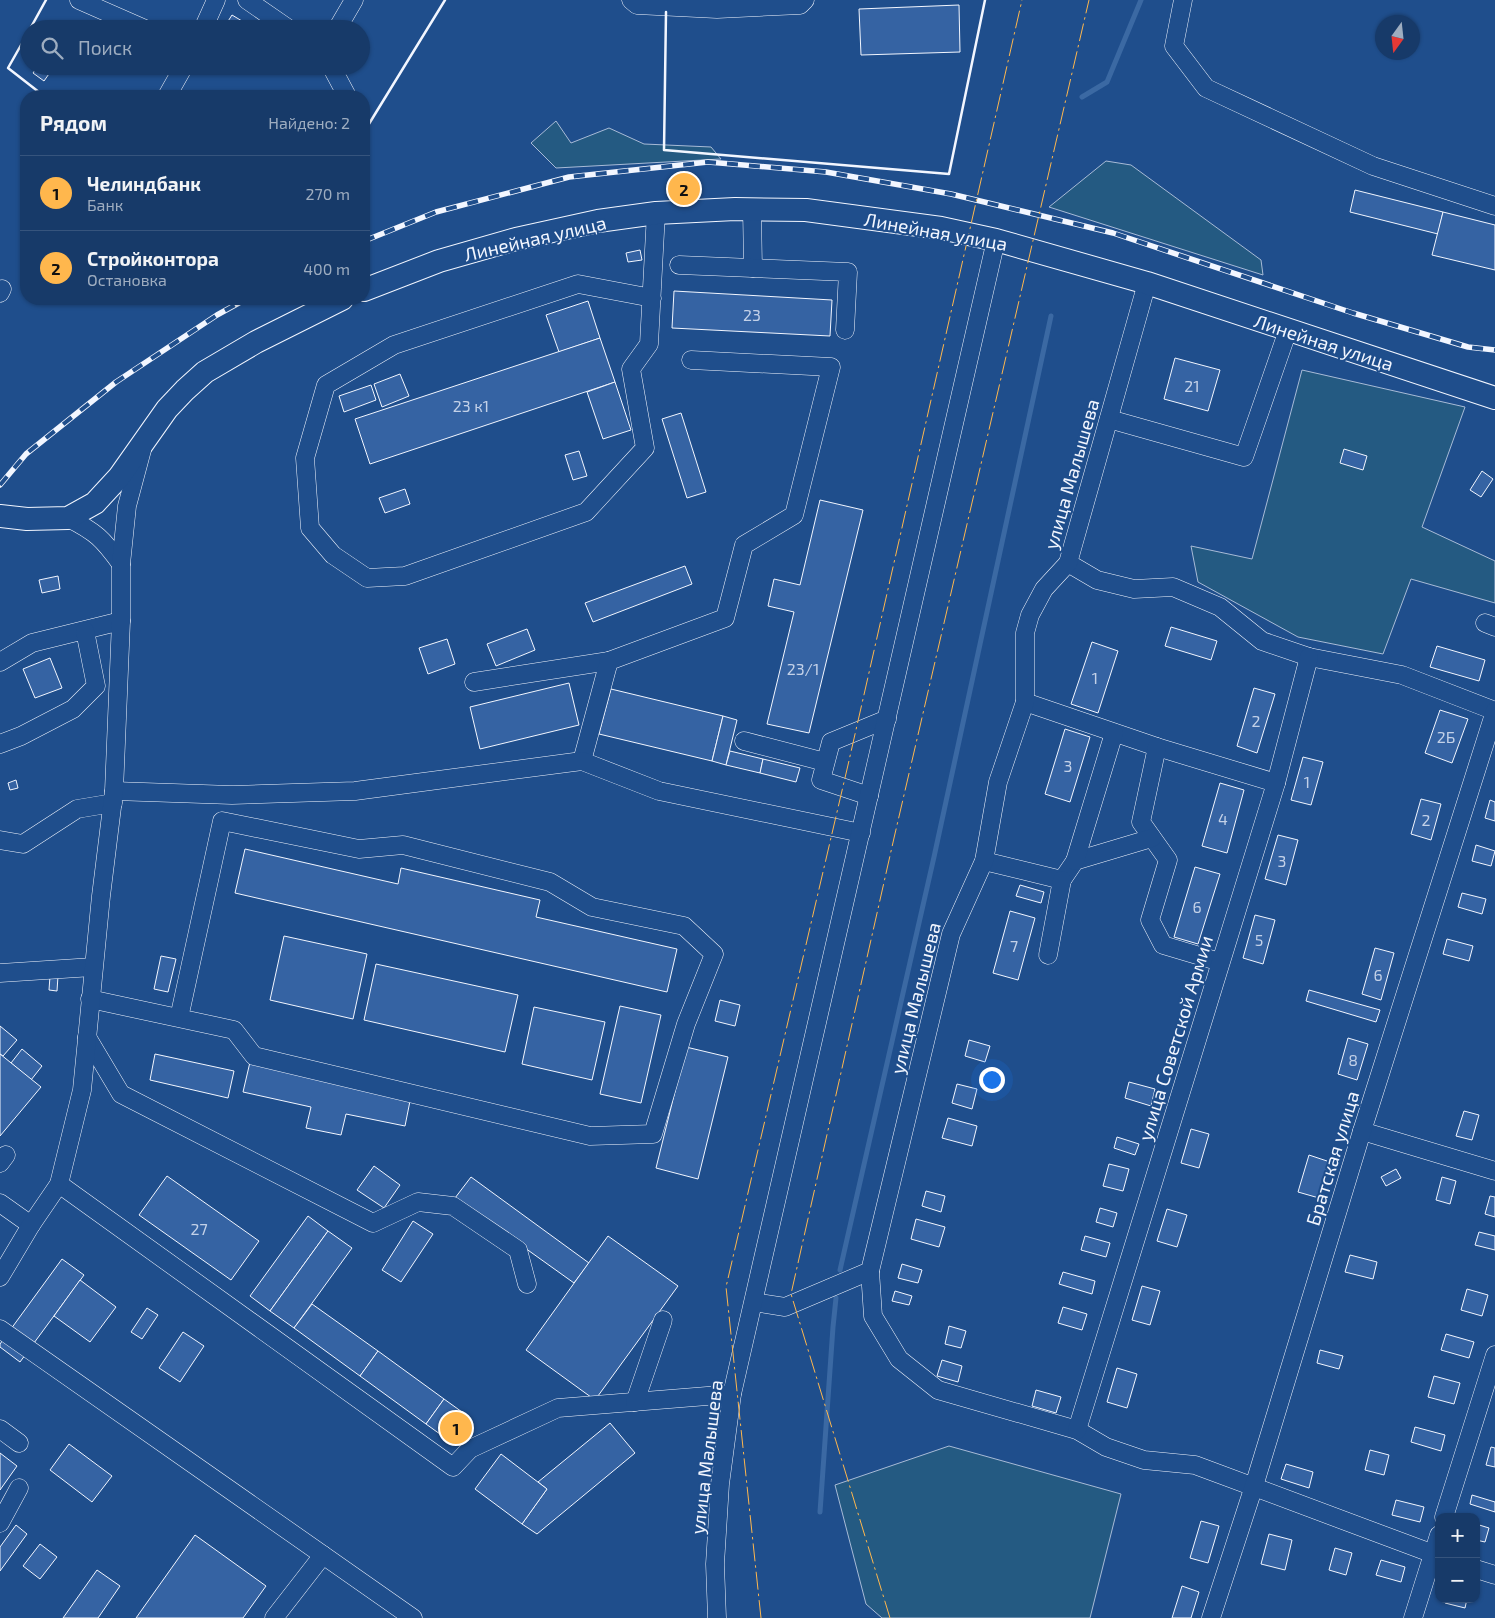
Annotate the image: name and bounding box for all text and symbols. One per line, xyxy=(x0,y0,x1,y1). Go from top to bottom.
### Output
north arrow xyxy=(1375,15,1420,60)
search box xyxy=(20,20,370,75)
icon: search xyxy=(38,34,66,62)
text: Поиск xyxy=(78,36,132,59)
text: Рядом xyxy=(40,110,107,135)
text: Найдено: 2 xyxy=(268,113,350,132)
pin: 2 xyxy=(668,170,700,208)
text: Челиндбанк xyxy=(87,172,201,195)
text: 1 xyxy=(53,184,59,203)
text: 270 m xyxy=(306,184,350,203)
text: Банк xyxy=(87,195,123,214)
street label: Линейная улица xyxy=(862,207,1009,256)
street label: Линейная улица xyxy=(462,210,609,267)
text: Стройконтора xyxy=(87,247,219,270)
text: 2 xyxy=(51,259,61,278)
text: 400 m xyxy=(303,259,350,278)
text: Остановка xyxy=(87,270,167,289)
house number: 23 xyxy=(743,305,761,324)
street label: Линейная улица xyxy=(1251,309,1397,376)
house number: 21 xyxy=(1184,376,1200,395)
house number: 23 к1 xyxy=(453,396,489,415)
street label: улица Малышева xyxy=(1039,396,1104,552)
house number: 23/1 xyxy=(787,659,819,678)
house number: 1 xyxy=(1092,668,1098,687)
house number: 2 xyxy=(1252,711,1261,730)
house number: 2Б xyxy=(1437,727,1455,746)
house number: 3 xyxy=(1064,756,1072,775)
house number: 1 xyxy=(1304,772,1310,791)
house number: 4 xyxy=(1218,809,1228,828)
house number: 2 xyxy=(1422,810,1431,829)
house number: 3 xyxy=(1278,851,1286,870)
house number: 6 xyxy=(1192,897,1202,916)
street label: улица Малышева xyxy=(885,920,946,1076)
house number: 5 xyxy=(1255,930,1263,949)
street label: улица Советской Армии xyxy=(1133,933,1218,1144)
house number: 7 xyxy=(1010,936,1018,955)
house number: 6 xyxy=(1373,965,1383,984)
house number: 8 xyxy=(1348,1050,1358,1069)
your location xyxy=(979,1067,1005,1093)
street label: Братская улица xyxy=(1301,1088,1364,1228)
house number: 27 xyxy=(190,1219,208,1238)
street label: улица Малышева xyxy=(685,1378,728,1536)
pin: 1 xyxy=(440,1409,472,1447)
map controls xyxy=(1435,1513,1480,1603)
button: + xyxy=(1435,1513,1480,1558)
button: − xyxy=(1435,1558,1480,1603)

